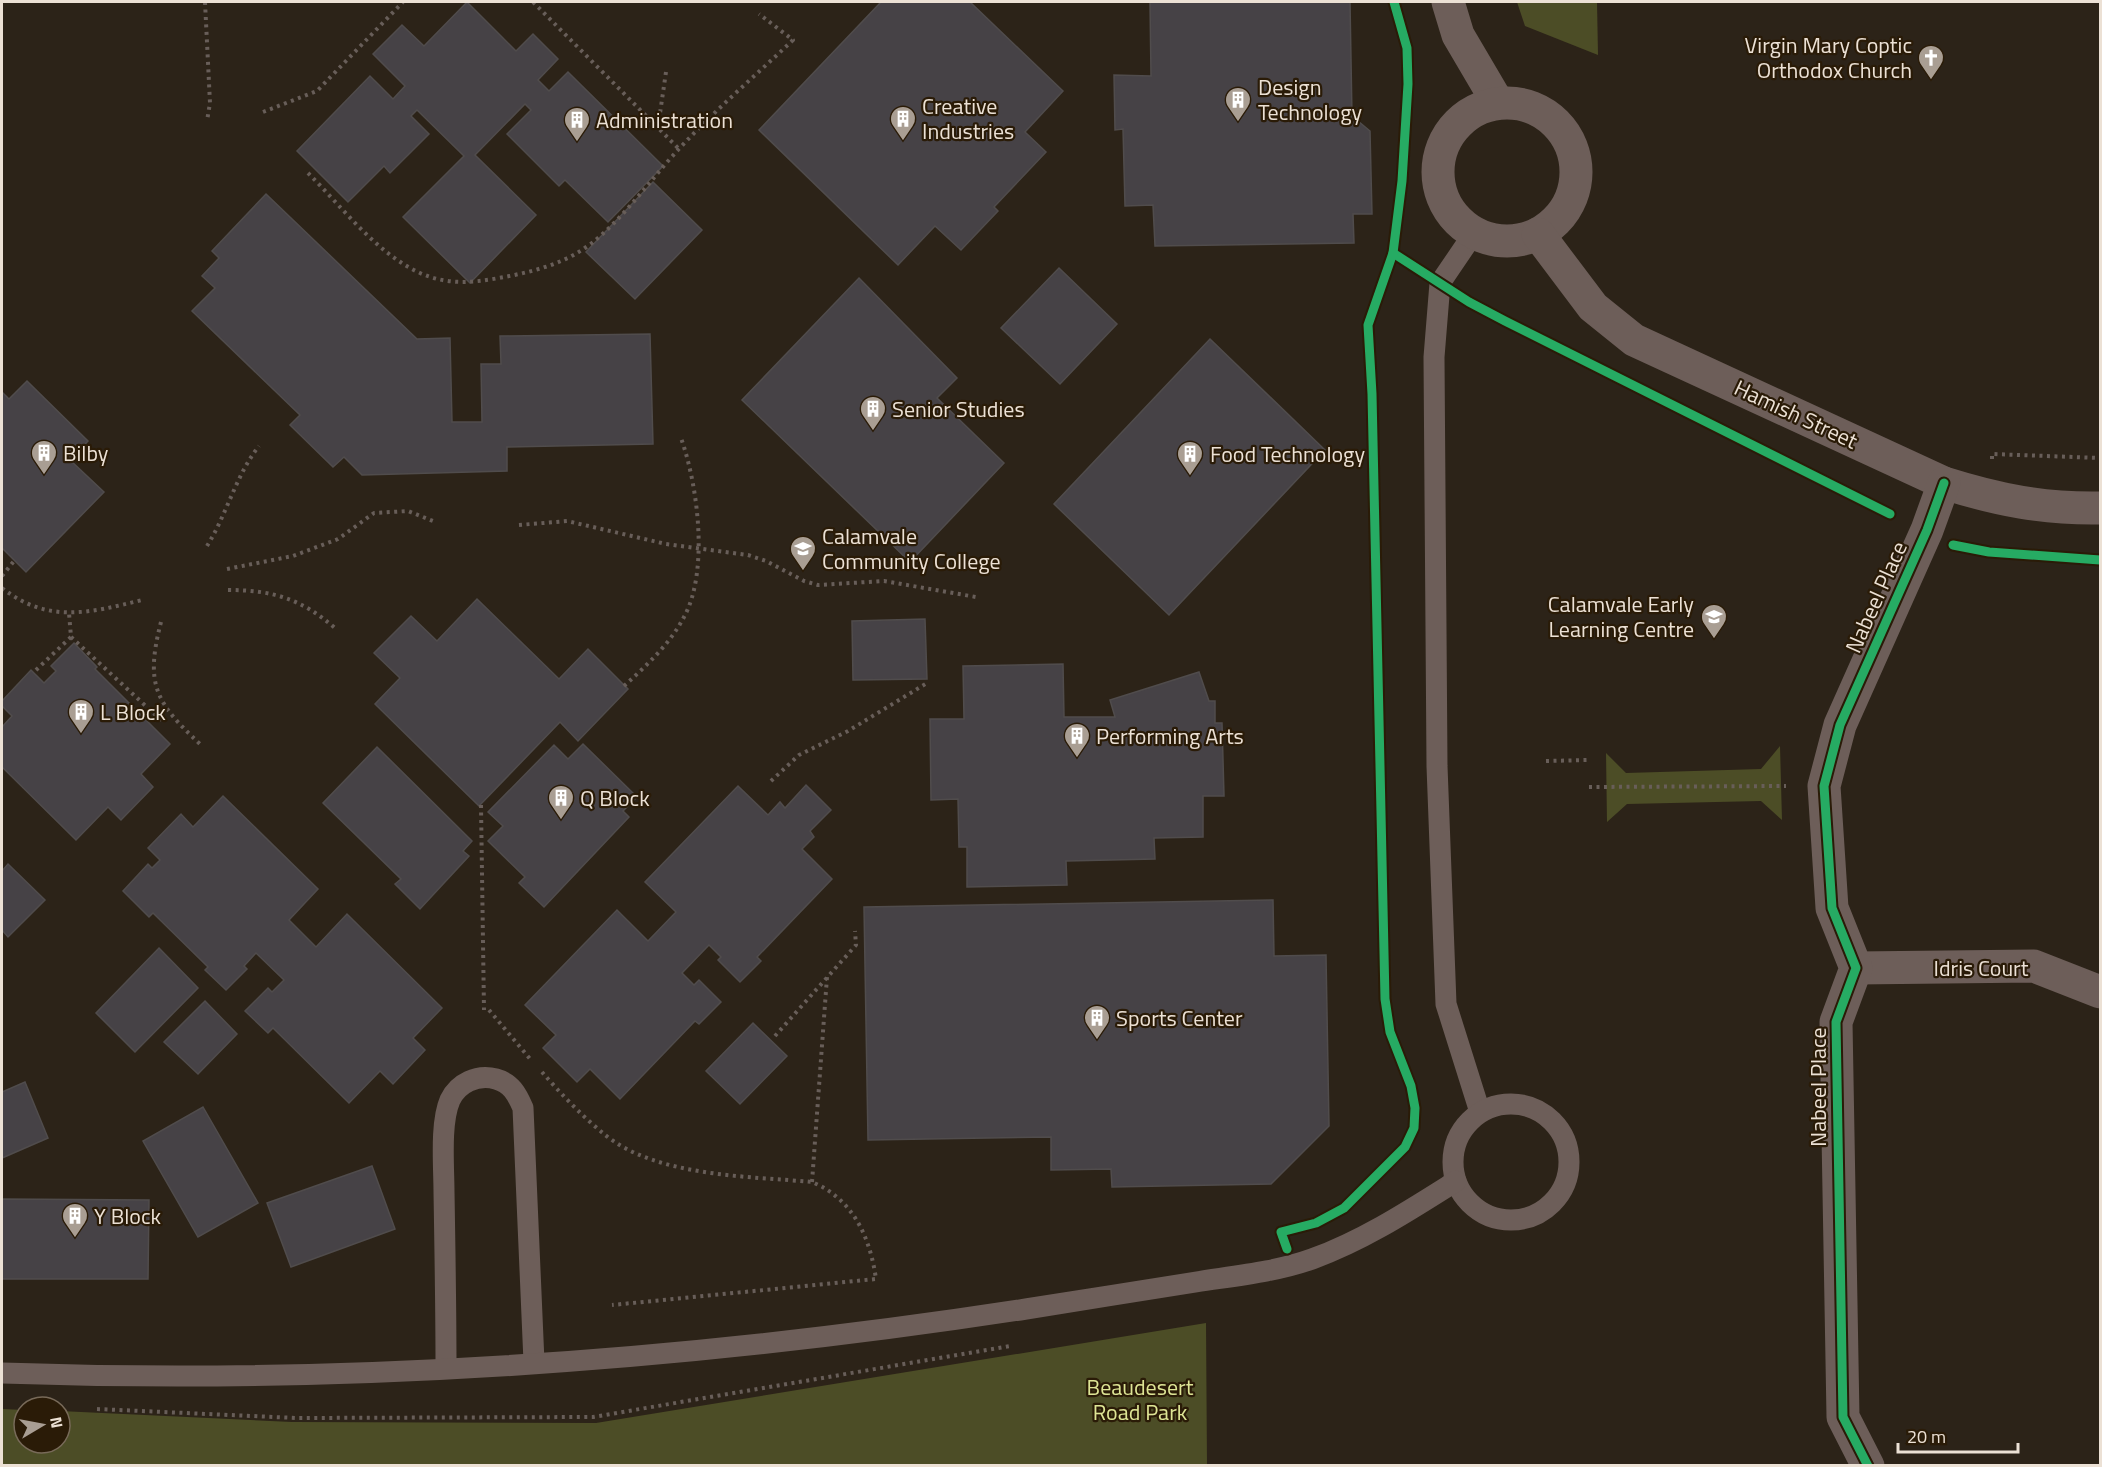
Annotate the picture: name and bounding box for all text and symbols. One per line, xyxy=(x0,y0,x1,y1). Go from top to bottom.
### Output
place label: Virgin Mary Coptic Orthodox Church xyxy=(1745,28,1912,87)
church icon: Virgin Mary Coptic Orthodox Church xyxy=(1916,43,1946,81)
place label: Design Technology xyxy=(1258,70,1363,129)
building icon: Design Technology xyxy=(1223,85,1253,123)
place label: Creative Industries xyxy=(922,89,1014,148)
place label: Administration xyxy=(596,103,733,137)
building icon: Creative Industries xyxy=(888,104,918,142)
building icon: Administration xyxy=(562,105,592,143)
street label: Hamish Street xyxy=(1729,371,1864,458)
place label: Senior Studies xyxy=(892,392,1025,426)
building icon: Senior Studies xyxy=(858,394,888,432)
place label: Bilby xyxy=(63,436,109,470)
place label: Food Technology xyxy=(1210,437,1365,471)
building icon: Bilby xyxy=(29,438,59,476)
building icon: Food Technology xyxy=(1175,439,1205,477)
place label: Calamvale Community College xyxy=(822,519,1001,578)
school or university icon: Calamvale Community College xyxy=(788,534,818,572)
street label: Nabeel Place xyxy=(1836,536,1916,658)
place label: Calamvale Early Learning Centre xyxy=(1548,587,1694,646)
school or university icon: Calamvale Early Learning Centre xyxy=(1699,602,1729,640)
place label: L Block xyxy=(100,695,166,729)
building icon: L Block xyxy=(66,697,96,735)
place label: Performing Arts xyxy=(1096,719,1244,753)
building icon: Performing Arts xyxy=(1062,721,1092,759)
place label: Q Block xyxy=(580,781,650,815)
building icon: Q Block xyxy=(546,783,576,821)
street label: Idris Court xyxy=(1934,951,2029,985)
place label: Sports Center xyxy=(1116,1001,1243,1035)
building icon: Sports Center xyxy=(1082,1003,1112,1041)
street label: Nabeel Place xyxy=(1801,1027,1835,1147)
place label: Y Block xyxy=(94,1199,162,1233)
building icon: Y Block xyxy=(60,1201,90,1239)
park label: Beaudesert Road Park xyxy=(1087,1370,1194,1429)
north arrow xyxy=(12,1395,72,1455)
text: N xyxy=(44,1415,70,1430)
scale bar xyxy=(1898,1416,2018,1454)
text: 20 m xyxy=(1907,1423,1946,1450)

